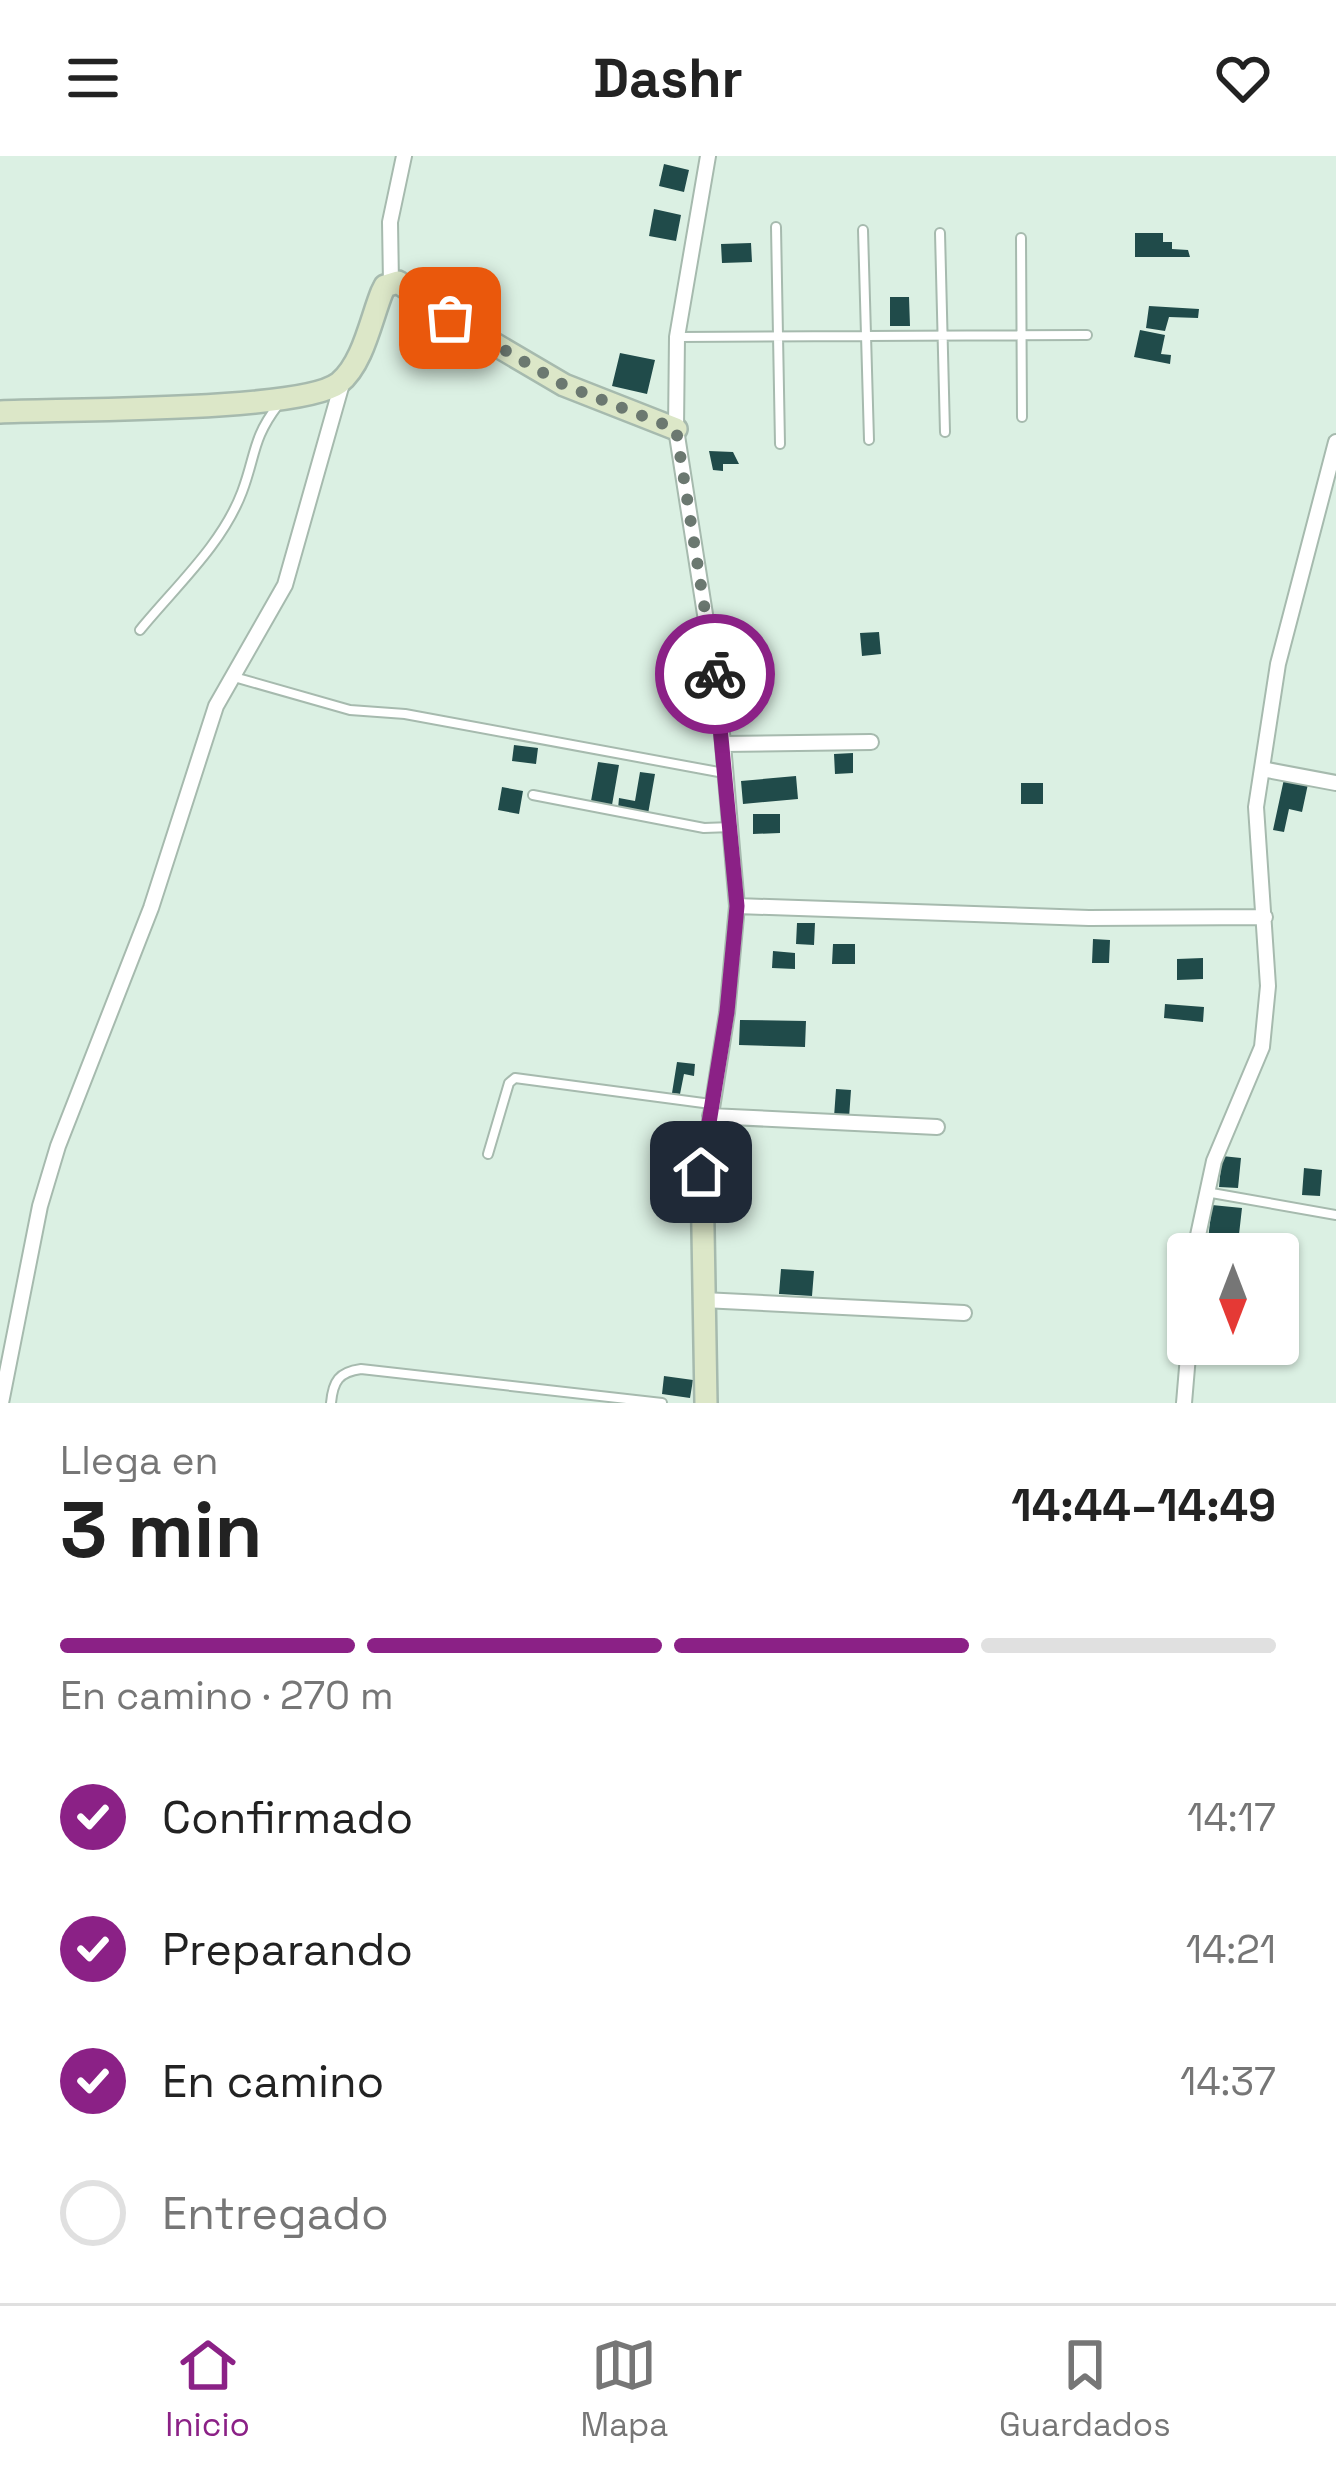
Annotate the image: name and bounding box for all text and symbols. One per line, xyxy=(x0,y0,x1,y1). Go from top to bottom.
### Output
text: Dashr xyxy=(593,44,743,113)
icon: menu xyxy=(60,45,126,111)
icon: heart xyxy=(1210,45,1276,111)
pin xyxy=(399,267,501,369)
icon: bag xyxy=(417,285,483,351)
courier xyxy=(655,614,775,734)
icon: bike xyxy=(682,641,748,707)
pin xyxy=(650,1121,752,1223)
icon: home xyxy=(668,1139,734,1205)
north arrow xyxy=(1167,1233,1299,1365)
map controls xyxy=(1167,1233,1299,1365)
text: Llega en xyxy=(60,1436,218,1485)
text: 14:44–14:49 xyxy=(1011,1477,1276,1534)
text: 3 min xyxy=(60,1480,263,1580)
text: En camino · 270 m xyxy=(60,1671,394,1720)
icon: check xyxy=(60,1784,126,1850)
text: Confirmado xyxy=(162,1789,413,1846)
text: 14:17 xyxy=(1187,1793,1276,1842)
icon: check xyxy=(60,1916,126,1982)
text: Preparando xyxy=(162,1921,413,1978)
text: 14:21 xyxy=(1186,1925,1276,1974)
icon: check xyxy=(60,2048,126,2114)
text: En camino xyxy=(162,2053,384,2110)
text: 14:37 xyxy=(1180,2057,1276,2106)
text: Entregado xyxy=(162,2185,389,2242)
tab: Inicio xyxy=(165,2332,250,2446)
tab: Mapa xyxy=(581,2332,668,2446)
tab: Guardados xyxy=(999,2332,1171,2446)

